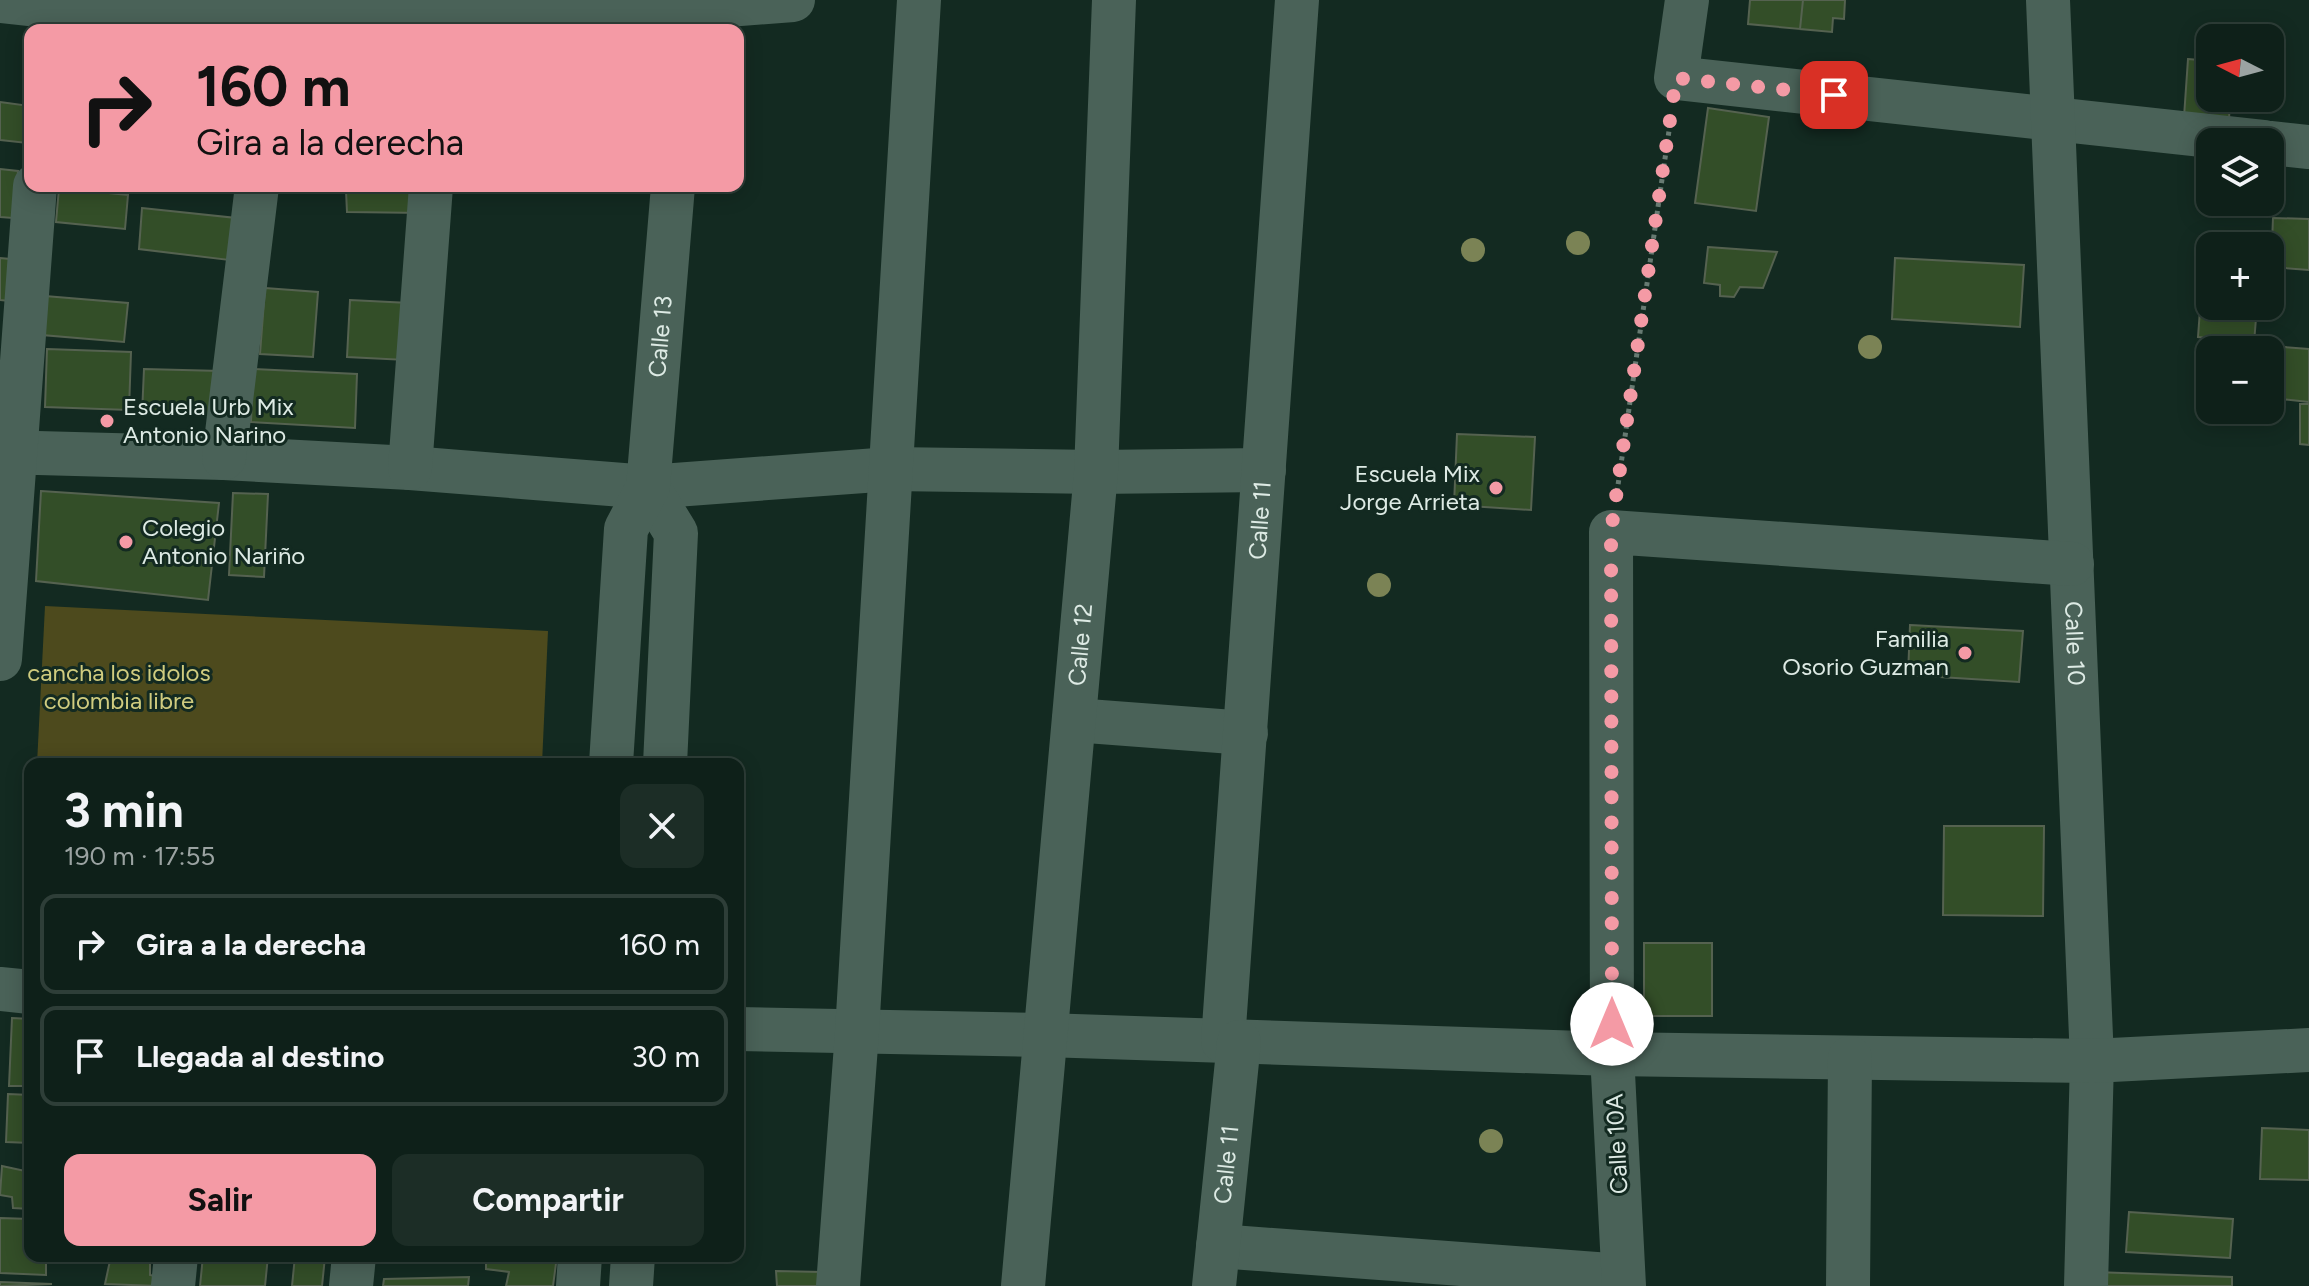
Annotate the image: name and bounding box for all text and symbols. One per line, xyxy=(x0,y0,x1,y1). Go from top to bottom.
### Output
north arrow xyxy=(2196,24,2284,112)
map controls xyxy=(2196,24,2284,424)
text: 160 m xyxy=(196,53,351,120)
icon: right xyxy=(64,56,168,160)
pin xyxy=(1800,61,1868,129)
icon: arrive xyxy=(1812,73,1856,117)
text: Gira a la derecha xyxy=(196,121,464,164)
button: layers xyxy=(2196,128,2284,216)
button: + xyxy=(2196,232,2284,320)
street label: Calle 13 xyxy=(642,294,678,379)
button: − xyxy=(2196,336,2284,424)
place label: Escuela Urb Mix Antonio Narino xyxy=(123,392,294,449)
marker: Escuela Urb Mix Antonio Narino xyxy=(98,412,116,430)
place label: Escuela Mix Jorge Arrieta xyxy=(1340,459,1481,516)
marker: Escuela Mix Jorge Arrieta xyxy=(1487,479,1505,497)
street label: Calle 11 xyxy=(1242,480,1277,561)
place label: Colegio Antonio Nariño xyxy=(142,513,305,570)
marker: Colegio Antonio Nariño xyxy=(117,533,135,551)
street label: Calle 10 xyxy=(2059,601,2091,686)
street label: Calle 12 xyxy=(1062,602,1098,687)
place label: Familia Osorio Guzman xyxy=(1782,624,1949,681)
marker: Familia Osorio Guzman xyxy=(1956,644,1974,662)
park label: cancha los idolos colombia libre xyxy=(27,658,211,715)
text: 3 min xyxy=(64,781,184,839)
button: close xyxy=(620,784,704,868)
text: 190 m · 17:55 xyxy=(64,840,215,872)
icon: right xyxy=(68,922,112,966)
text: Gira a la derecha xyxy=(136,926,366,963)
text: 160 m xyxy=(618,926,700,963)
position arrow xyxy=(1570,982,1654,1066)
icon: arrive xyxy=(68,1034,112,1078)
text: Llegada al destino xyxy=(136,1038,384,1075)
text: 30 m xyxy=(632,1038,700,1075)
street label: Calle 10A xyxy=(1599,1092,1634,1195)
street label: Calle 11 xyxy=(1207,1124,1244,1205)
button: Salir xyxy=(64,1154,376,1246)
button: Compartir xyxy=(392,1154,704,1246)

